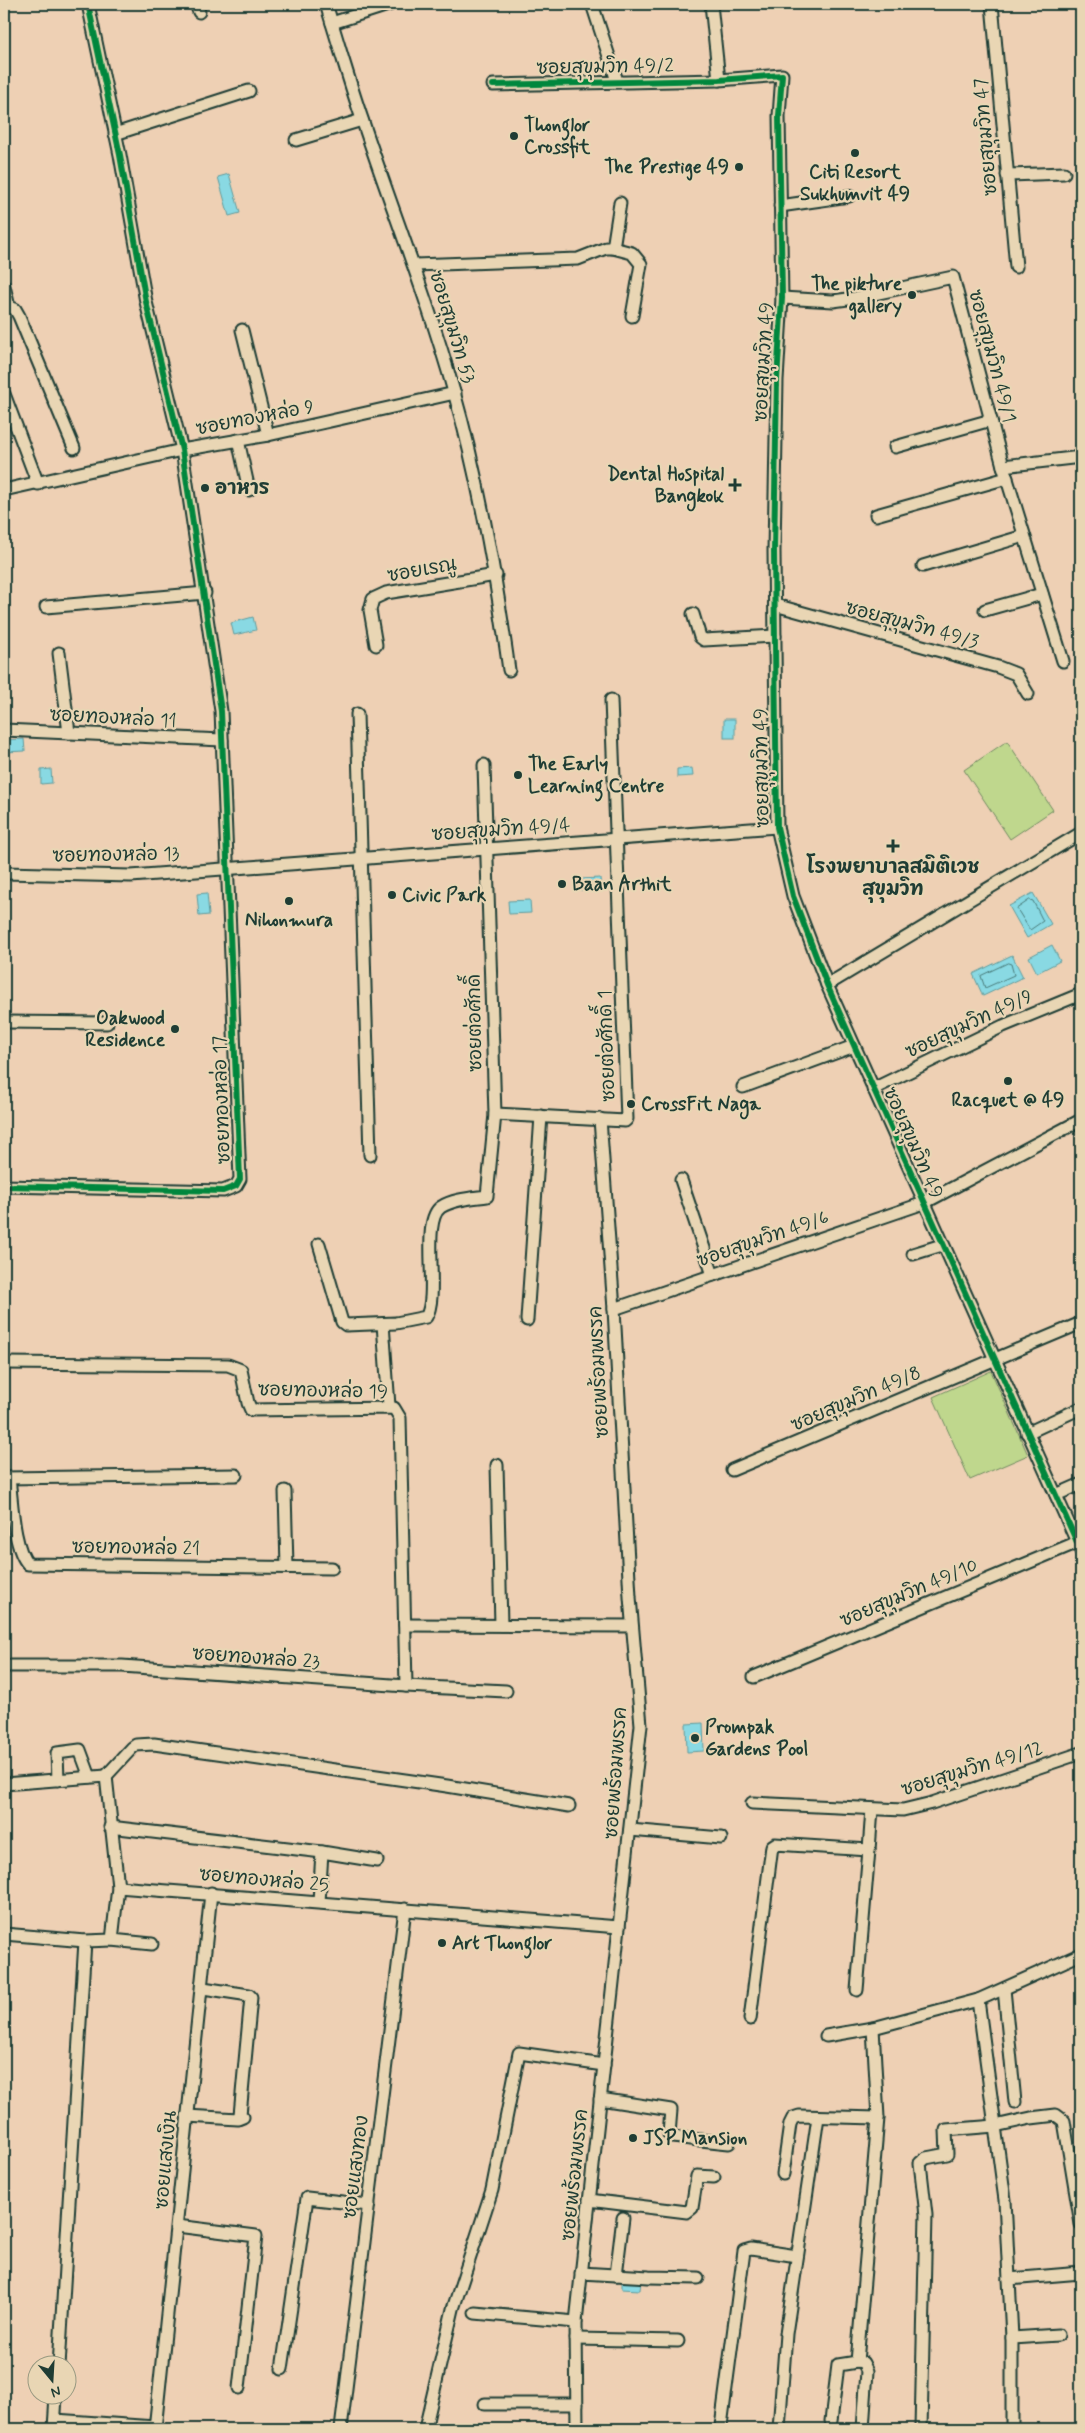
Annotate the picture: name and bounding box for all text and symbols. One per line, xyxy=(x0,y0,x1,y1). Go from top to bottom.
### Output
street label: ซอยสุขุมวิท 49/2 xyxy=(536,53,674,82)
street label: ซอยสุขุมวิท 47 xyxy=(968,77,1005,197)
place label: Thonglor Crossfit xyxy=(524,113,591,160)
marker: Thonglor Crossfit xyxy=(508,130,520,142)
marker: Citi Resort Sukhumvit 49 xyxy=(849,147,861,159)
place label: The Prestige 49 xyxy=(604,155,729,181)
place label: Citi Resort Sukhumvit 49 xyxy=(800,160,910,207)
marker: The Prestige 49 xyxy=(733,161,745,173)
street label: ซอยสุขุมวิท 53 xyxy=(422,267,481,387)
place label: The pikture gallery xyxy=(811,272,903,320)
street label: ซอยสุขุมวิท 49/1 xyxy=(961,287,1022,425)
marker: The pikture gallery xyxy=(906,289,918,301)
street label: ซอยสุขุมวิท 49 xyxy=(748,302,781,423)
street label: ซอยทองหล่อ 9 xyxy=(194,394,316,442)
place label: Dental Hospital Bangkok xyxy=(607,462,724,512)
place label: อาหาร xyxy=(215,476,270,501)
marker: Dental Hospital Bangkok xyxy=(728,478,742,492)
marker: อาหาร xyxy=(199,482,211,494)
street label: ซอยเรณู xyxy=(385,552,459,589)
street label: ซอยสุขุมวิท 49/3 xyxy=(842,595,982,656)
street label: ซอยทองหล่อ 11 xyxy=(49,702,177,734)
street label: ซอยสุขุมวิท 49 xyxy=(748,708,777,828)
place label: The Early Learning Centre xyxy=(528,752,664,802)
marker: The Early Learning Centre xyxy=(512,769,524,781)
street label: ซอยสุขุมวิท 49/4 xyxy=(431,813,571,848)
marker: โรงพยาบาลสมิติเวช สุขุมวิท xyxy=(886,839,900,853)
street label: ซอยทองหล่อ 13 xyxy=(52,841,180,869)
place label: โรงพยาบาลสมิติเวช สุขุมวิท xyxy=(806,853,979,903)
place label: Baan Arthit xyxy=(572,872,672,897)
marker: Baan Arthit xyxy=(556,878,568,890)
place label: Civic Park xyxy=(402,883,487,908)
marker: Civic Park xyxy=(386,889,398,901)
marker: Nihonmura xyxy=(283,895,295,907)
place label: Nihonmura xyxy=(245,908,333,933)
street label: ซอยต่อศักดิ์ xyxy=(456,974,488,1072)
street label: ซอยสุขุมวิท 49/9 xyxy=(901,984,1037,1065)
street label: ซอยต่อศักดิ์ 1 xyxy=(587,990,621,1102)
place label: Oakwood Residence xyxy=(85,1006,166,1053)
marker: Oakwood Residence xyxy=(169,1023,181,1035)
street label: ซอยทองหล่อ 17 xyxy=(207,1035,237,1165)
marker: Racquet @ 49 xyxy=(1002,1075,1014,1087)
street label: ซอยสุขุมวิท 49 xyxy=(876,1083,949,1203)
place label: Racquet @ 49 xyxy=(952,1088,1064,1114)
place label: CrossFit Naga xyxy=(641,1092,761,1120)
marker: CrossFit Naga xyxy=(625,1098,637,1110)
street label: ซอยสุขุมวิท 49/6 xyxy=(694,1205,833,1274)
street label: ซอยพร้อมพรรค xyxy=(583,1305,615,1439)
street label: ซอยสุขุมวิท 49/8 xyxy=(787,1360,925,1439)
street label: ซอยทองหล่อ 19 xyxy=(258,1377,388,1405)
street label: ซอยทองหล่อ 21 xyxy=(72,1534,200,1562)
street label: ซอยสุขุมวิท 49/10 xyxy=(836,1553,982,1634)
street label: ซอยทองหล่อ 23 xyxy=(191,1641,321,1675)
street label: ซอยพร้อมพรรค xyxy=(599,1706,633,1840)
place label: Prompak Gardens Pool xyxy=(705,1715,808,1762)
marker: Prompak Gardens Pool xyxy=(689,1732,701,1744)
street label: ซอยสุขุมวิท 49/12 xyxy=(898,1736,1046,1803)
street label: ซอยทองหล่อ 25 xyxy=(198,1862,330,1898)
place label: Art Thonglor xyxy=(452,1931,552,1959)
marker: Art Thonglor xyxy=(436,1937,448,1949)
street label: ซอยพร้อมพรรค xyxy=(556,2108,594,2242)
street label: ซอยแสงเงิน xyxy=(149,2110,183,2210)
street label: ซอยแสงทอง xyxy=(337,2114,375,2220)
place label: JSP Mansion xyxy=(643,2126,748,2151)
marker: JSP Mansion xyxy=(627,2132,639,2144)
north arrow xyxy=(28,2356,78,2406)
text: N xyxy=(48,2381,63,2401)

